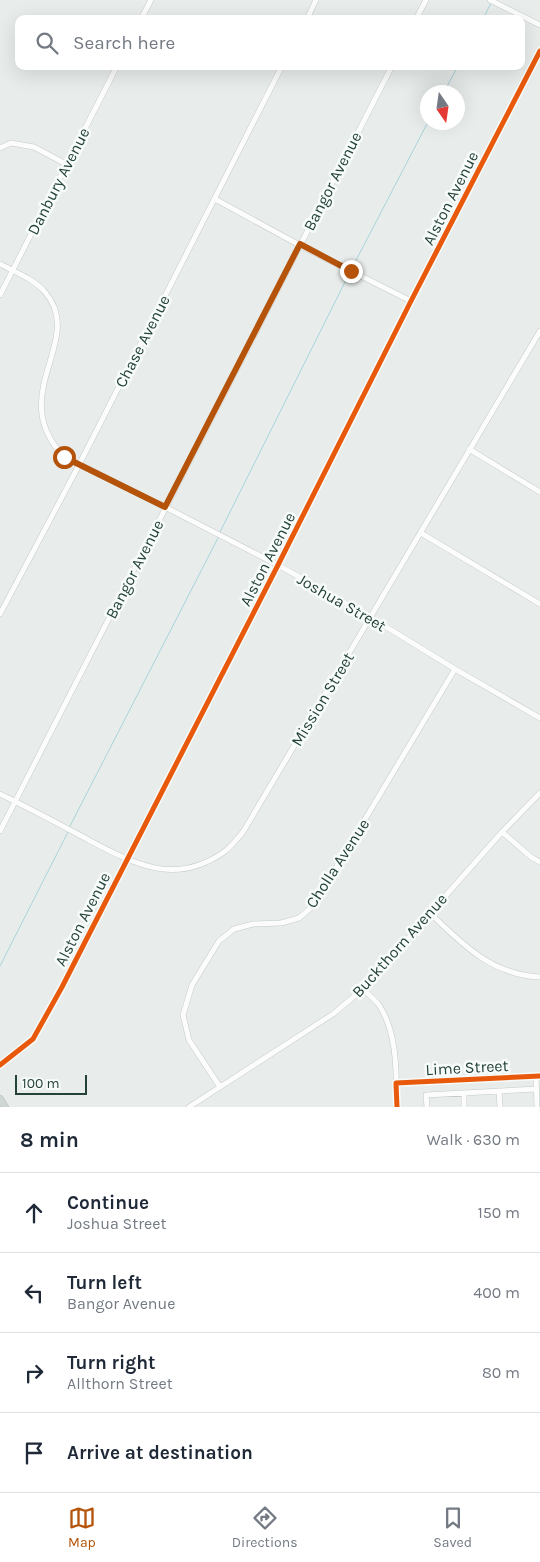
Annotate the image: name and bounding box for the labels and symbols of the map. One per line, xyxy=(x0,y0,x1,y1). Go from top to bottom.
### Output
north arrow xyxy=(420,85,465,130)
street label: Danbury Avenue xyxy=(23,124,94,238)
street label: Bangor Avenue xyxy=(299,129,366,234)
street label: Alston Avenue xyxy=(419,148,482,248)
route end xyxy=(340,260,363,283)
street label: Chase Avenue xyxy=(111,292,174,391)
route start xyxy=(53,446,76,469)
street label: Alston Avenue xyxy=(236,509,299,609)
street label: Bangor Avenue xyxy=(101,517,168,622)
street label: Joshua Street xyxy=(294,569,390,636)
street label: Mission Street xyxy=(287,649,358,750)
street label: Cholla Avenue xyxy=(302,815,373,911)
street label: Alston Avenue xyxy=(51,869,114,969)
street label: Buckthorn Avenue xyxy=(348,889,451,1001)
street label: Lime Street xyxy=(425,1056,509,1079)
scale bar xyxy=(15,1072,88,1095)

